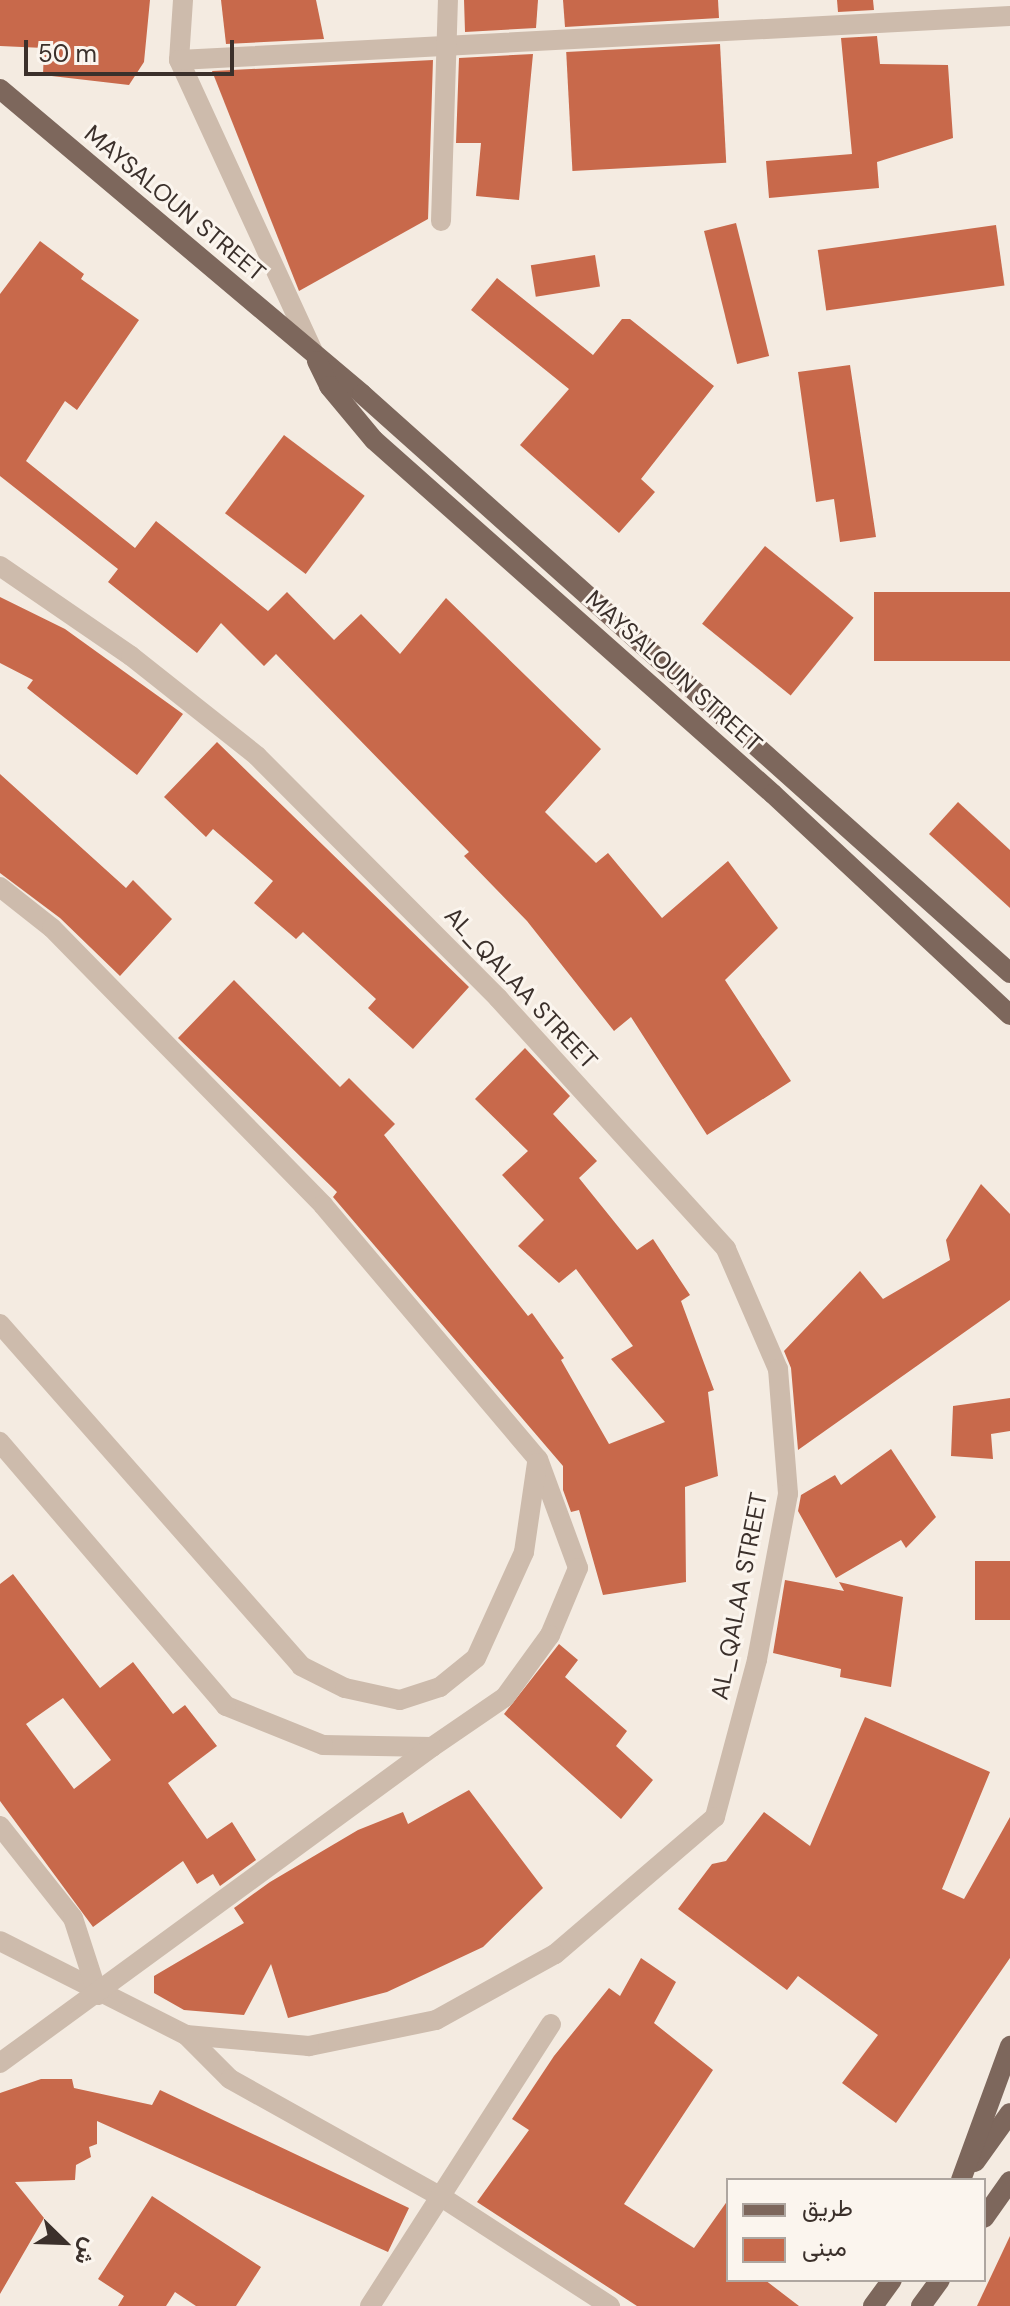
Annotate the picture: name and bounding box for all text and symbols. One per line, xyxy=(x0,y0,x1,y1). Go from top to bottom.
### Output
scale bar xyxy=(28,24,238,74)
text: 50 m xyxy=(38,38,97,69)
street label: MAYSALOUN STREET xyxy=(79,119,271,287)
street label: MAYSALOUN STREET xyxy=(580,584,768,758)
street label: AL_QALAA STREET xyxy=(439,901,603,1075)
street label: AL_QALAA STREET xyxy=(705,1490,773,1702)
legend xyxy=(726,2178,986,2282)
text: طريق xyxy=(802,2192,853,2223)
north arrow xyxy=(24,2202,104,2282)
text: مبنى xyxy=(802,2232,847,2263)
text: ش xyxy=(68,2234,105,2269)

